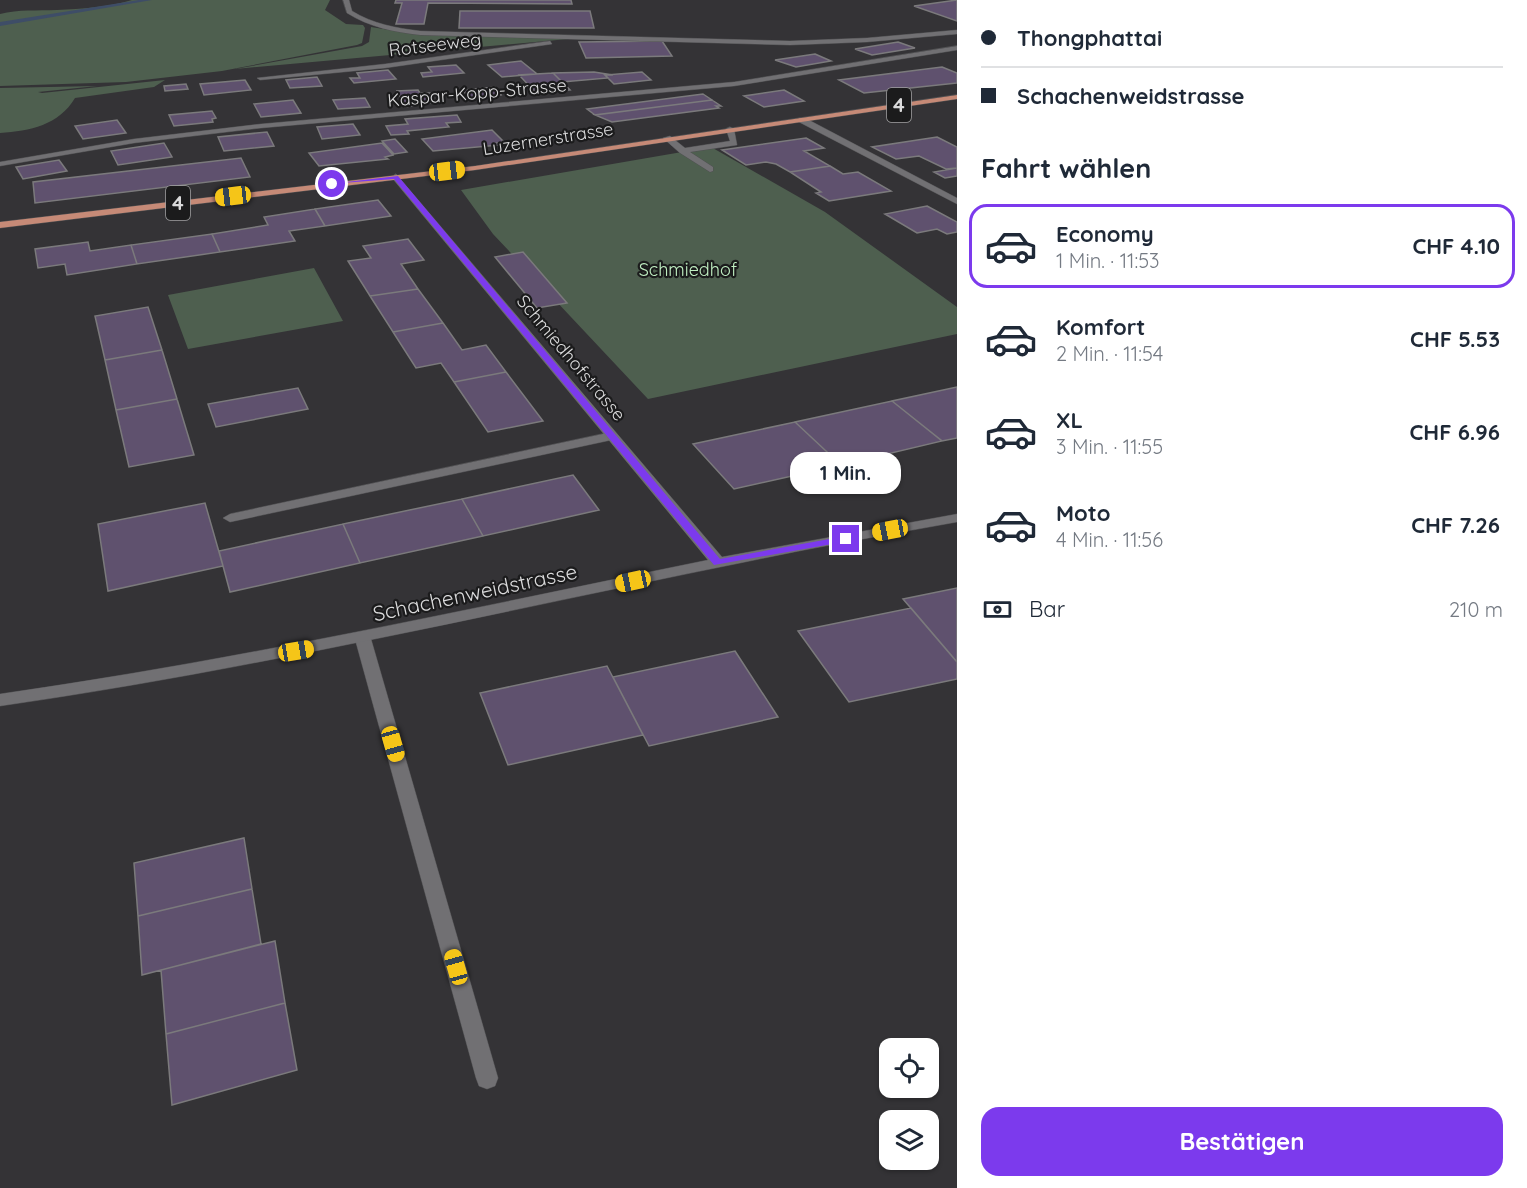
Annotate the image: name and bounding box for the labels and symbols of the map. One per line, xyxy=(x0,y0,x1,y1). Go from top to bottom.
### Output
street label: Rotseeweg xyxy=(387,27,482,62)
street label: Kaspar-Kopp-Strasse xyxy=(386,73,567,112)
road number: 4 xyxy=(887,88,911,122)
street label: Luzernerstrasse xyxy=(481,117,615,160)
car xyxy=(428,160,466,182)
route start xyxy=(318,170,345,197)
car xyxy=(214,185,252,207)
road number: 4 xyxy=(166,186,190,220)
park label: Schmiedhof xyxy=(639,258,738,281)
street label: Schmiedhofstrasse xyxy=(512,290,631,426)
callout: 1 Min. xyxy=(790,452,902,494)
car xyxy=(871,518,909,542)
route end xyxy=(832,525,859,552)
street label: Schachenweidstrasse xyxy=(370,558,579,626)
car xyxy=(614,568,652,594)
car xyxy=(277,639,315,663)
car xyxy=(379,724,407,764)
car xyxy=(442,947,470,987)

